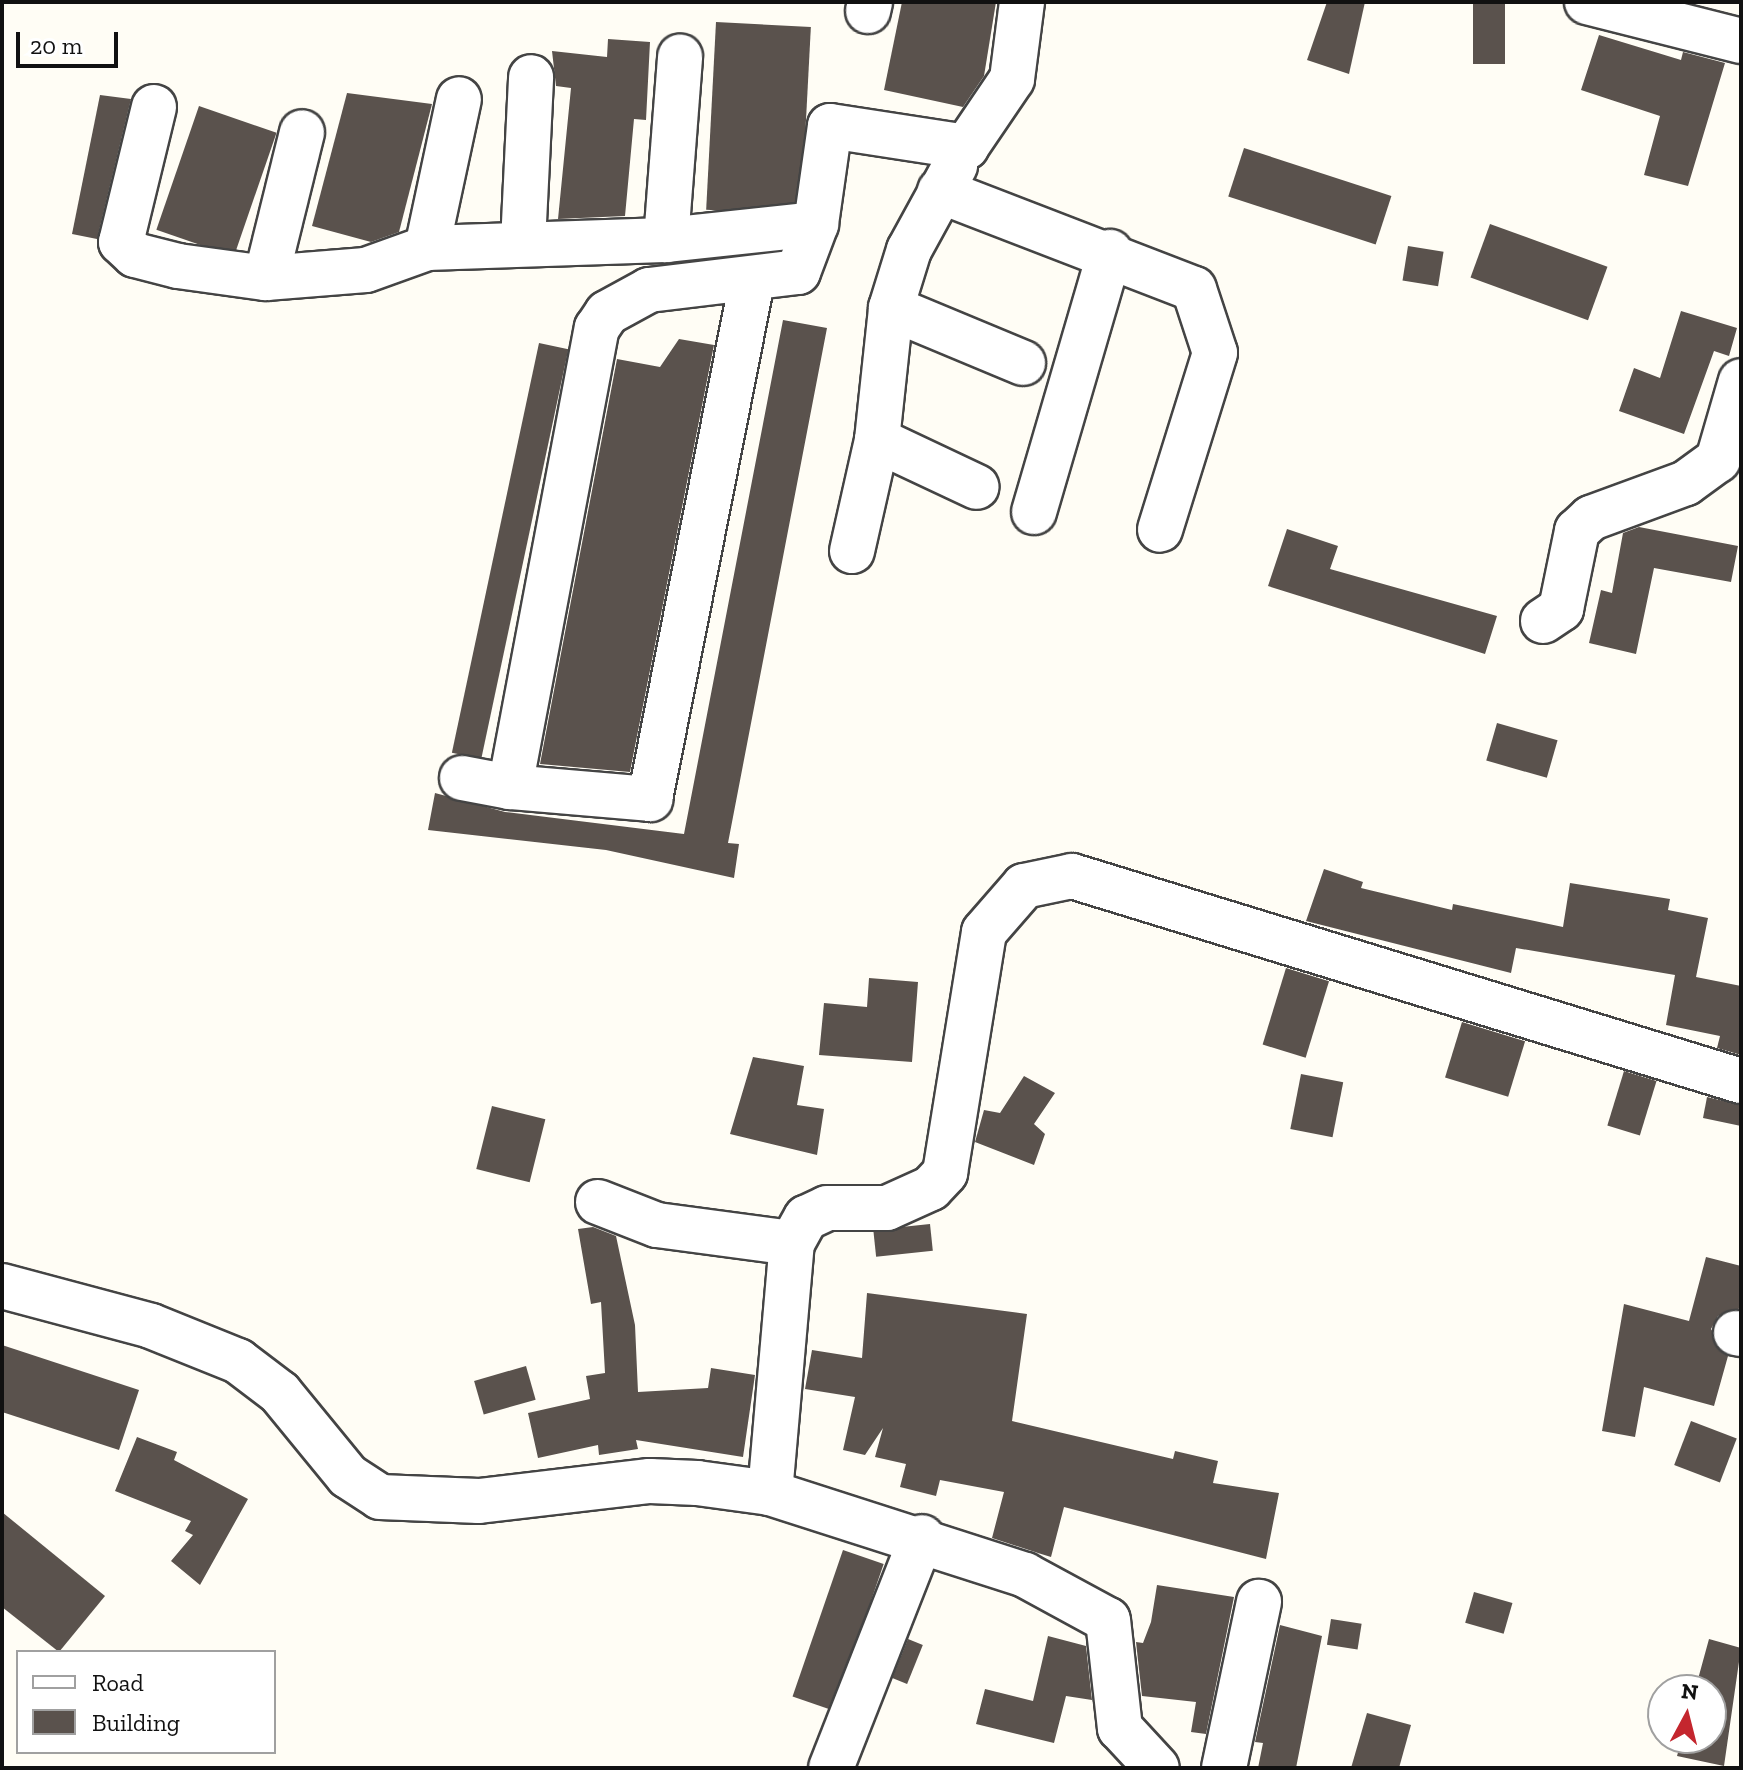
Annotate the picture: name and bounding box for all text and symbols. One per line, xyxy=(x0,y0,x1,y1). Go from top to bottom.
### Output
scale bar xyxy=(20,16,122,66)
text: 20 m xyxy=(30,31,82,60)
legend xyxy=(16,1650,276,1754)
text: Road xyxy=(92,1668,144,1697)
north arrow xyxy=(1647,1674,1727,1754)
text: N xyxy=(1680,1677,1700,1706)
text: Building xyxy=(92,1708,180,1737)

